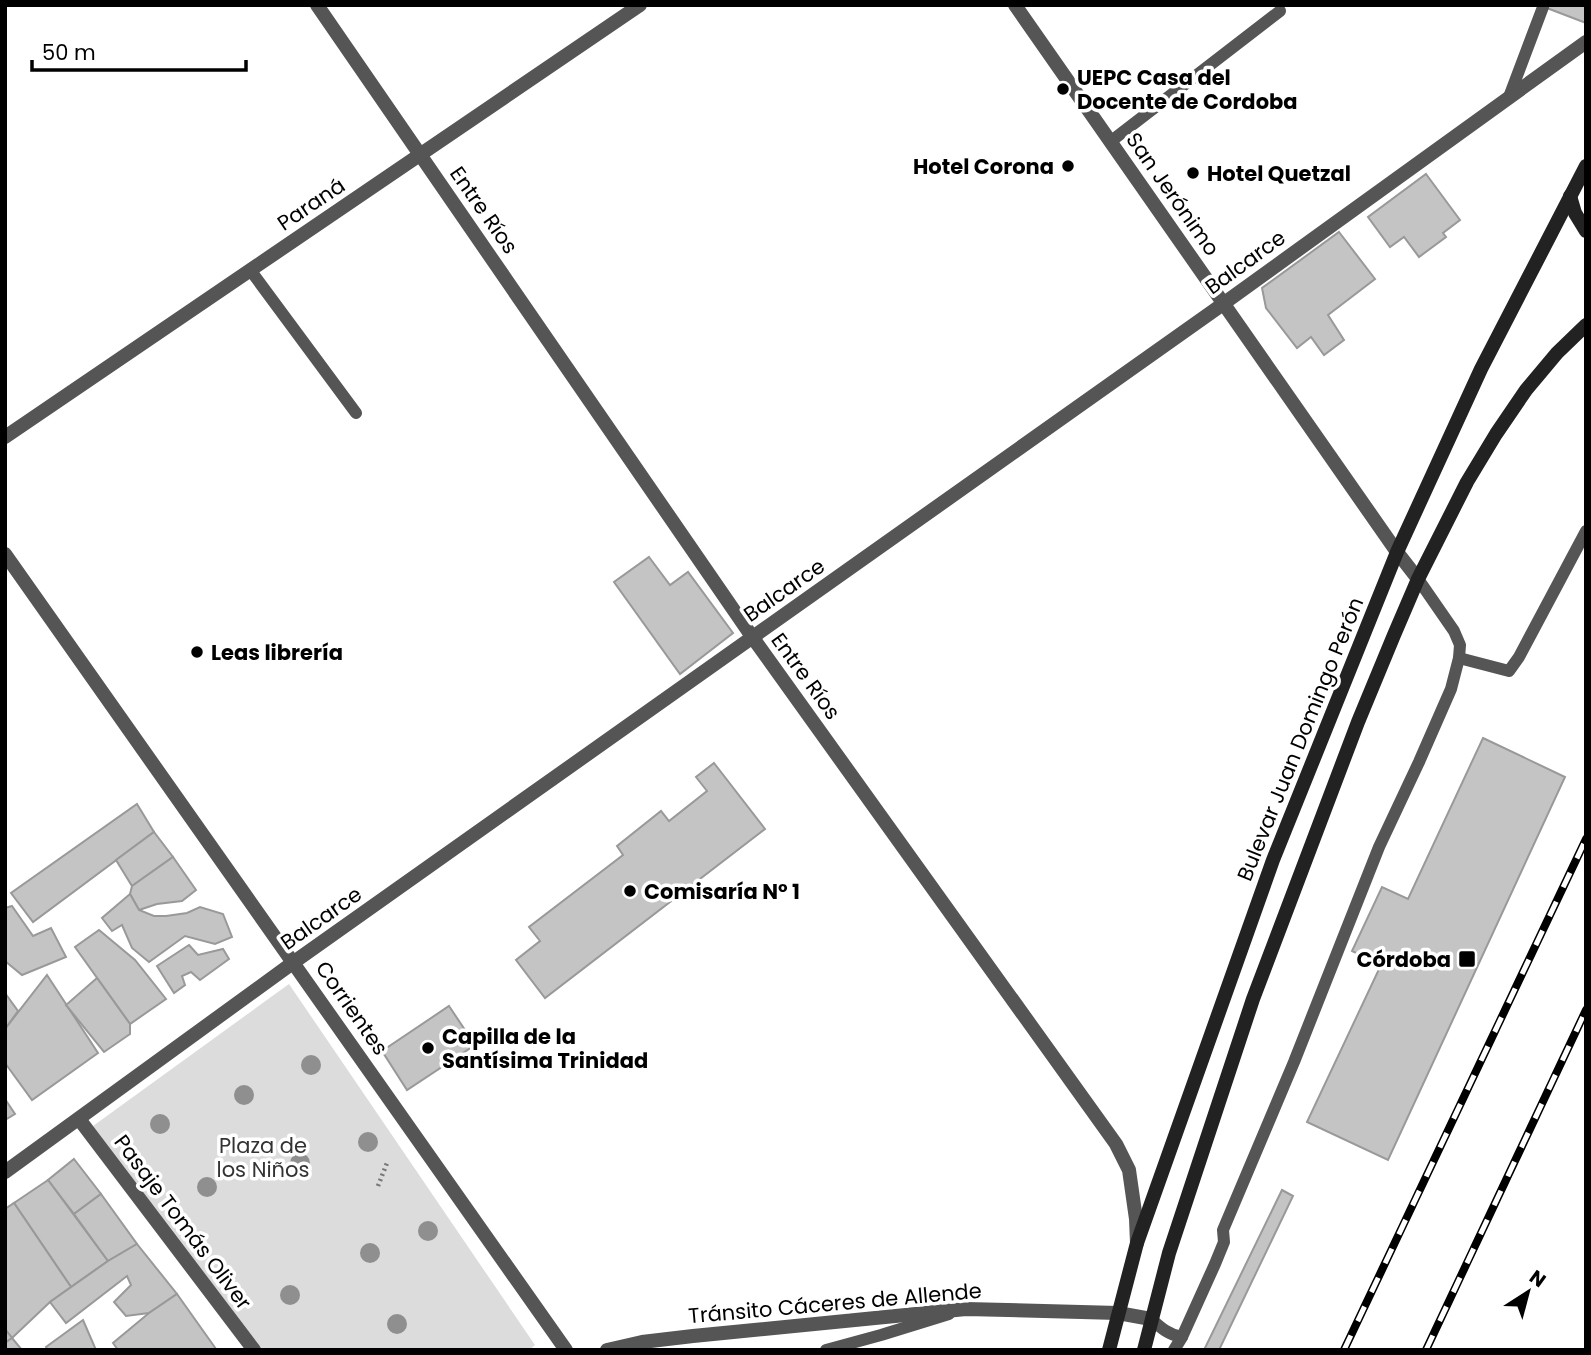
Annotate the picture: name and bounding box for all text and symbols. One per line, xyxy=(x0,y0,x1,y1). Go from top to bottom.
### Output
scale bar xyxy=(32,28,245,72)
text: 50 m xyxy=(42,38,96,67)
place label: UEPC Casa del Docente de Cordoba xyxy=(1077,63,1298,116)
marker: UEPC Casa del Docente de Cordoba xyxy=(1055,81,1071,97)
street label: San Jerónimo xyxy=(1120,126,1226,262)
place label: Hotel Corona xyxy=(913,152,1054,181)
marker: Hotel Corona xyxy=(1060,158,1076,174)
place label: Hotel Quetzal xyxy=(1207,159,1351,188)
street label: Entre Ríos xyxy=(443,160,525,260)
marker: Hotel Quetzal xyxy=(1185,165,1201,181)
street label: Paraná xyxy=(271,171,351,237)
street label: Balcarce xyxy=(1199,223,1291,301)
street label: Balcarce xyxy=(738,552,830,628)
street label: Bulevar Juan Domingo Perón xyxy=(1230,593,1370,885)
street label: Entre Ríos xyxy=(765,627,847,725)
place label: Leas librería xyxy=(211,638,343,667)
marker: Leas librería xyxy=(189,644,205,660)
place label: Comisaría Nº 1 xyxy=(644,877,800,906)
street label: Balcarce xyxy=(275,880,367,956)
marker: Comisaría Nº 1 xyxy=(622,883,638,899)
place label: Córdoba xyxy=(1356,945,1451,974)
marker: Córdoba xyxy=(1457,949,1477,969)
street label: Corrientes xyxy=(309,955,395,1061)
place label: Capilla de la Santísima Trinidad xyxy=(442,1022,648,1075)
marker: Capilla de la Santísima Trinidad xyxy=(420,1040,436,1056)
street label: Pasaje Tomás Oliver xyxy=(108,1129,258,1316)
park label: Plaza de los Niños xyxy=(217,1131,309,1184)
north arrow xyxy=(1493,1257,1563,1327)
text: N xyxy=(1524,1264,1551,1294)
street label: Tránsito Cáceres de Allende xyxy=(687,1276,983,1330)

